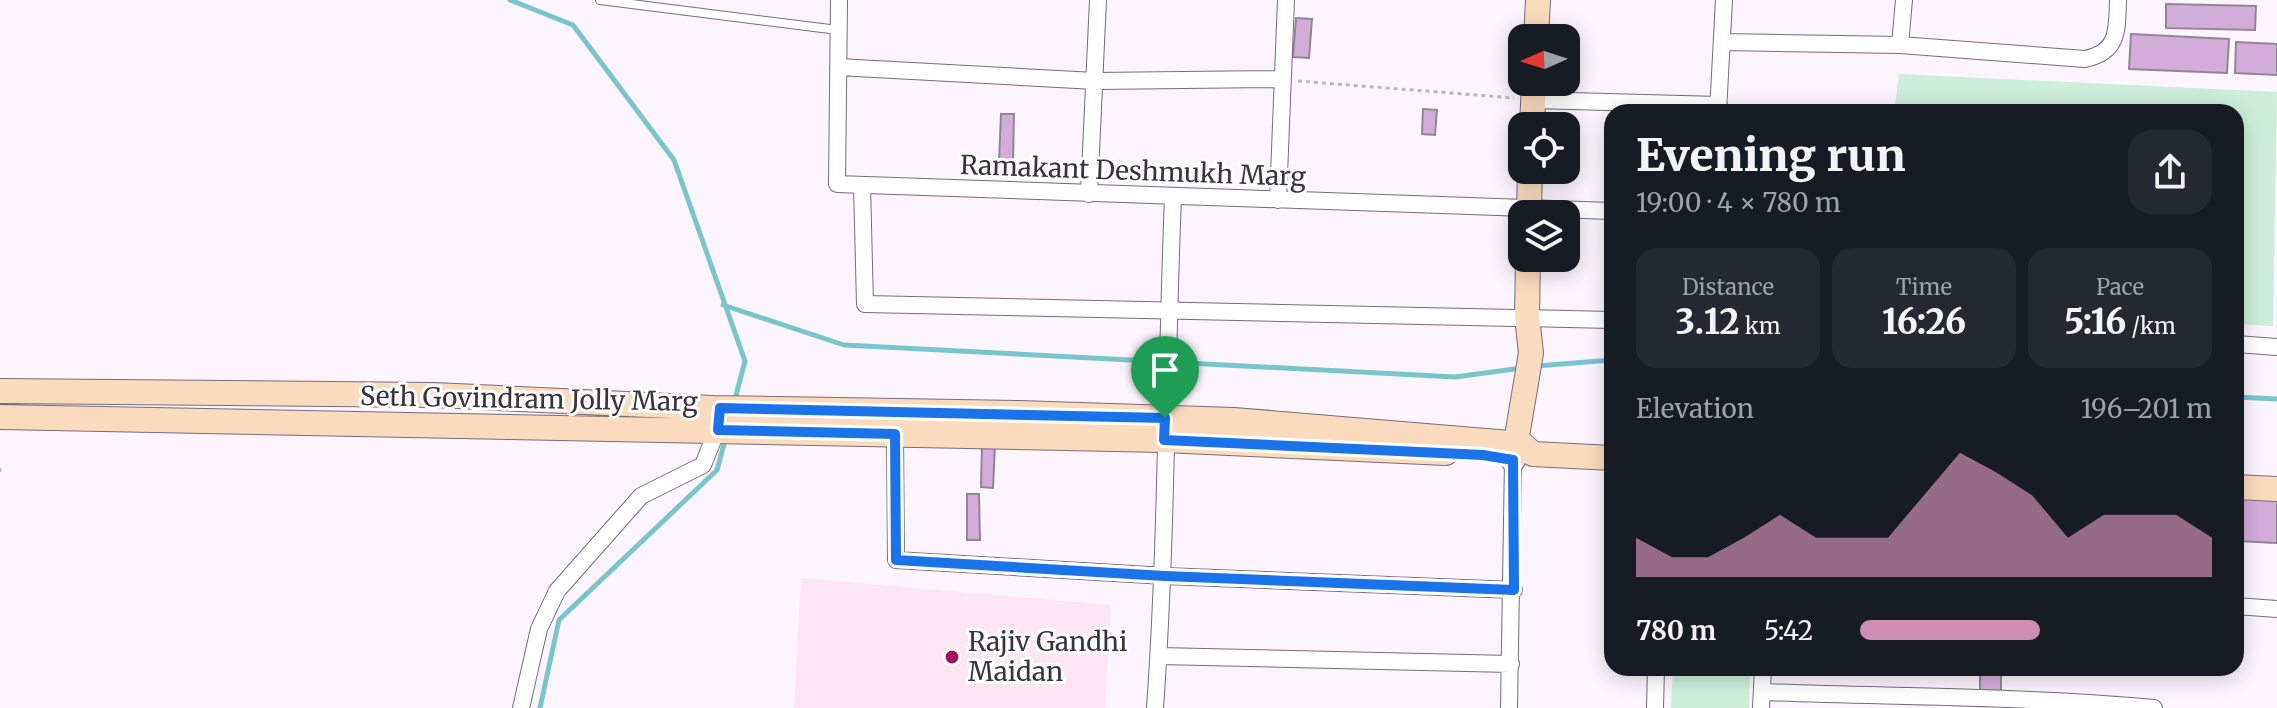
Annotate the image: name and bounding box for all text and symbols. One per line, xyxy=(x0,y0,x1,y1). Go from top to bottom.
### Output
north arrow xyxy=(1508,24,1580,96)
map controls xyxy=(1508,24,1580,272)
button: locate xyxy=(1508,112,1580,184)
text: Evening run xyxy=(1636,128,1905,183)
button: share xyxy=(2128,130,2212,214)
street label: Ramakant Deshmukh Marg xyxy=(959,148,1307,193)
text: 19:00 · 4 × 780 m xyxy=(1636,186,1841,219)
button: layers xyxy=(1508,200,1580,272)
text: Distance xyxy=(1682,273,1774,301)
text: Time xyxy=(1896,273,1952,301)
text: Pace xyxy=(2096,273,2144,301)
text: 3.12 xyxy=(1675,301,1740,343)
text: 16:26 xyxy=(1882,301,1966,343)
text: 5:16 xyxy=(2064,301,2126,343)
text: km xyxy=(1740,312,1781,340)
text: /km xyxy=(2126,312,2176,340)
pin xyxy=(1131,336,1199,418)
icon: arrive xyxy=(1143,348,1187,392)
street label: Seth Govindram Jolly Marg xyxy=(360,379,699,418)
text: Elevation xyxy=(1636,392,1754,425)
text: 196–201 m xyxy=(2081,392,2212,425)
text: 780 m xyxy=(1636,614,1716,647)
text: 5:42 xyxy=(1764,614,1813,647)
place label: Rajiv Gandhi Maidan xyxy=(968,625,1128,688)
marker: Rajiv Gandhi Maidan xyxy=(943,648,961,666)

